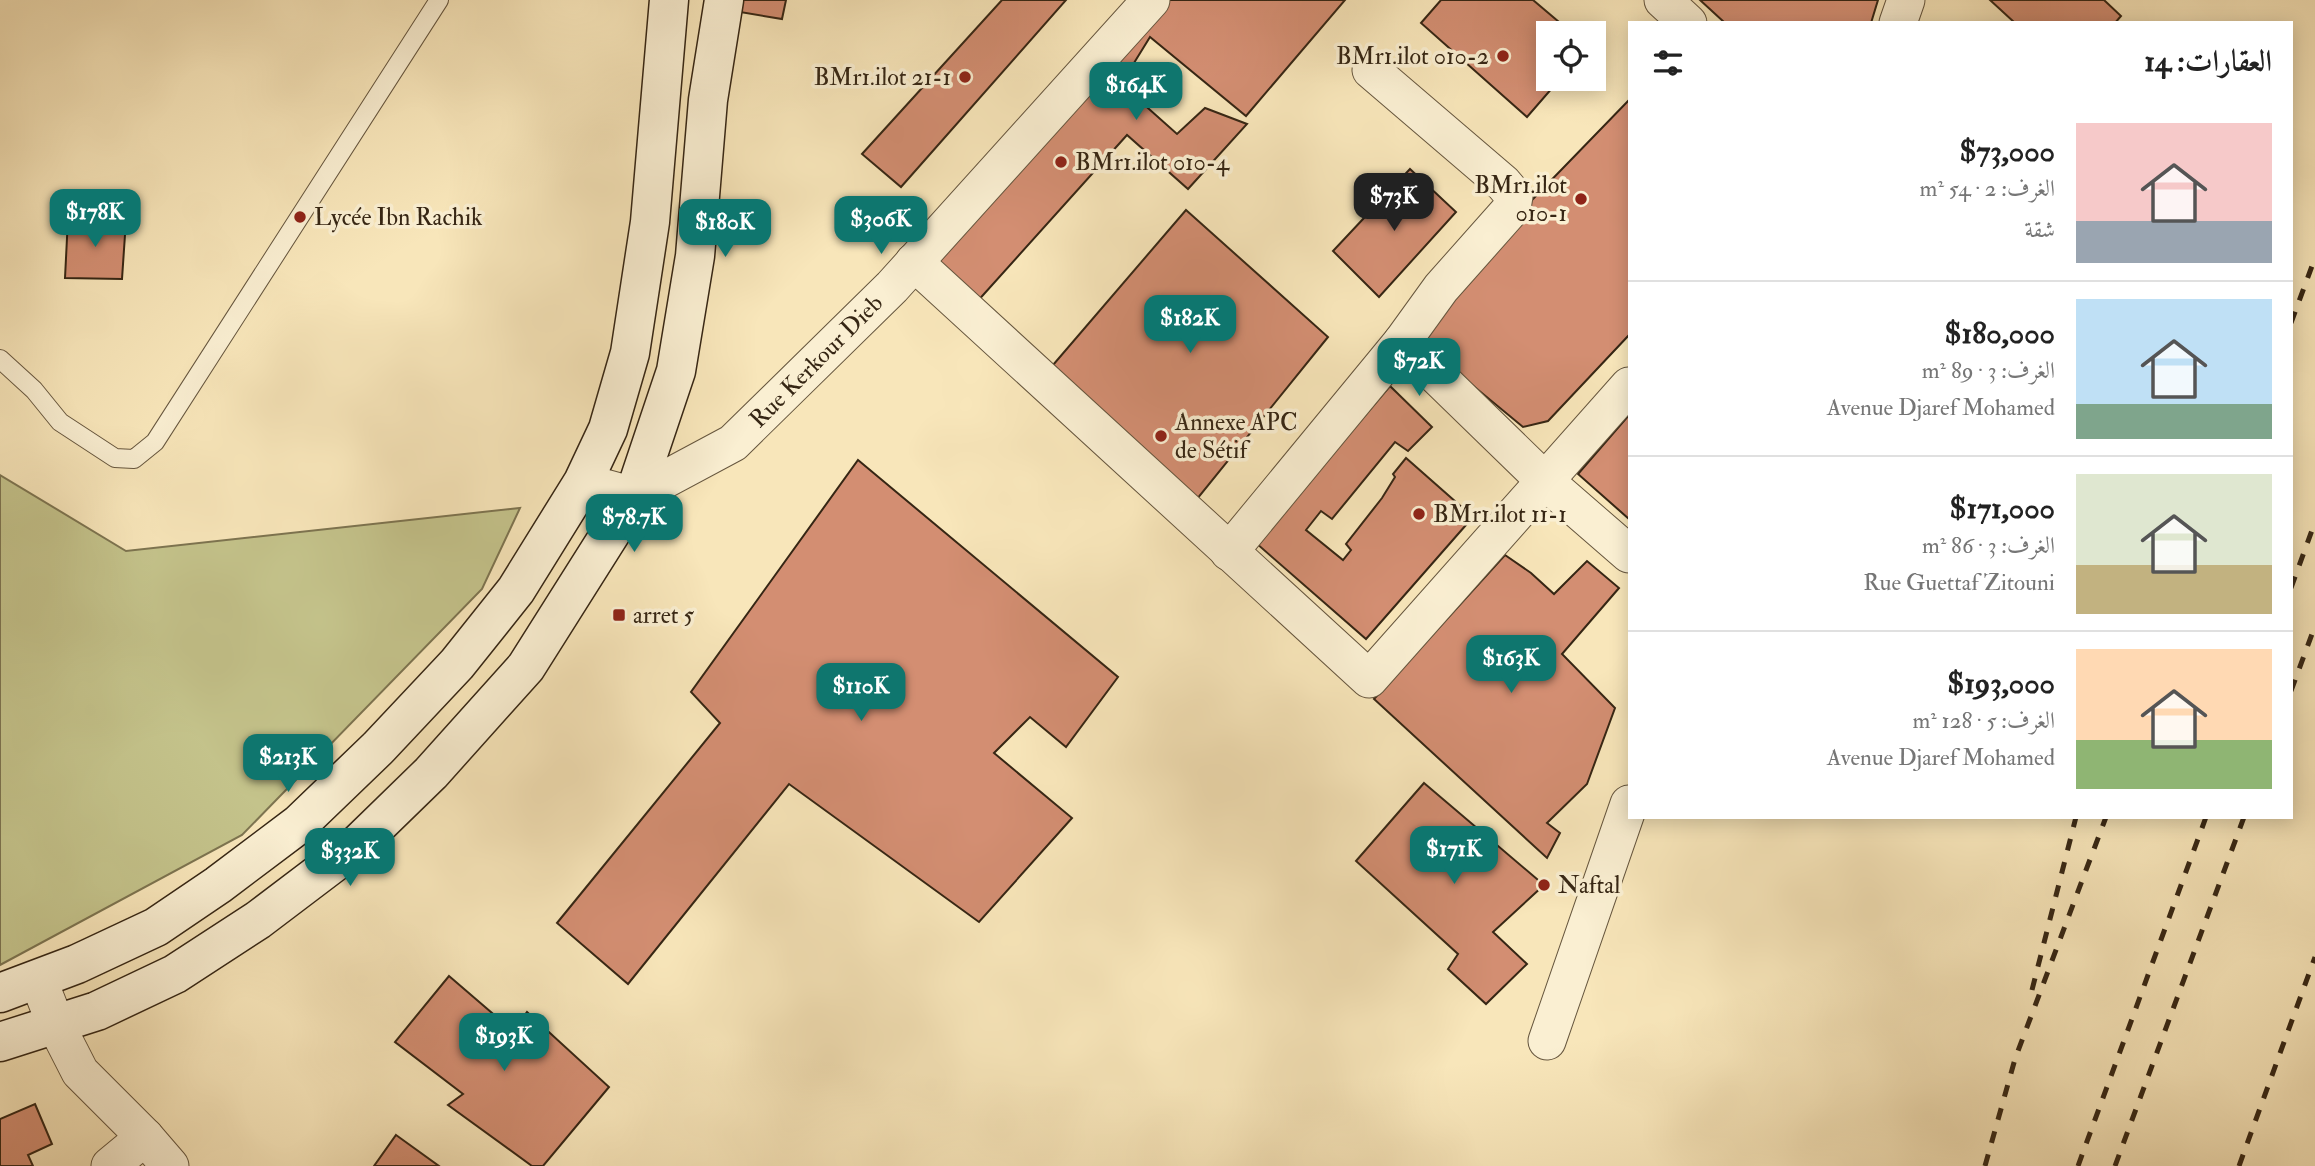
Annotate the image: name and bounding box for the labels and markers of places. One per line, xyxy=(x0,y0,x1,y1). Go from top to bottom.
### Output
place label: BMr1.ilot 010-2 xyxy=(1336,41,1489,72)
marker: BMr1.ilot 010-2 xyxy=(1495,48,1511,64)
place label: BMr1.ilot 21-1 xyxy=(814,62,951,93)
pin: $164K xyxy=(1087,62,1185,122)
marker: BMr1.ilot 21-1 xyxy=(957,69,973,85)
place label: BMr1.ilot 010-4 xyxy=(1075,147,1230,178)
marker: BMr1.ilot 010-4 xyxy=(1053,154,1069,170)
place label: BMr1.ilot 010-1 xyxy=(1474,170,1567,229)
pin: $73K xyxy=(1353,174,1435,233)
pin: $178K xyxy=(46,190,144,249)
marker: BMr1.ilot 010-1 xyxy=(1573,191,1589,207)
pin: $306K xyxy=(832,196,930,256)
pin: $180K xyxy=(676,200,774,259)
place label: Lycée Ibn Rachik xyxy=(314,202,483,233)
marker: Lycée Ibn Rachik xyxy=(292,209,308,225)
pin: $182K xyxy=(1141,296,1239,355)
pin: $72K xyxy=(1378,338,1460,398)
place label: Annexe APC de Sétif xyxy=(1174,407,1297,466)
marker: Annexe APC de Sétif xyxy=(1153,428,1169,444)
pin: $78.7K xyxy=(577,494,691,554)
place label: BMr1.ilot 11-1 xyxy=(1433,499,1567,530)
marker: BMr1.ilot 11-1 xyxy=(1411,506,1427,522)
place label: arret 5 xyxy=(633,600,695,631)
marker: arret 5 xyxy=(611,607,627,623)
pin: $163K xyxy=(1462,636,1560,695)
pin: $110K xyxy=(812,664,910,723)
pin: $213K xyxy=(239,734,337,794)
pin: $171K xyxy=(1405,826,1503,886)
pin: $332K xyxy=(301,828,399,888)
place label: Naftal xyxy=(1558,870,1620,901)
marker: Naftal xyxy=(1536,877,1552,893)
pin: $193K xyxy=(455,1014,553,1073)

